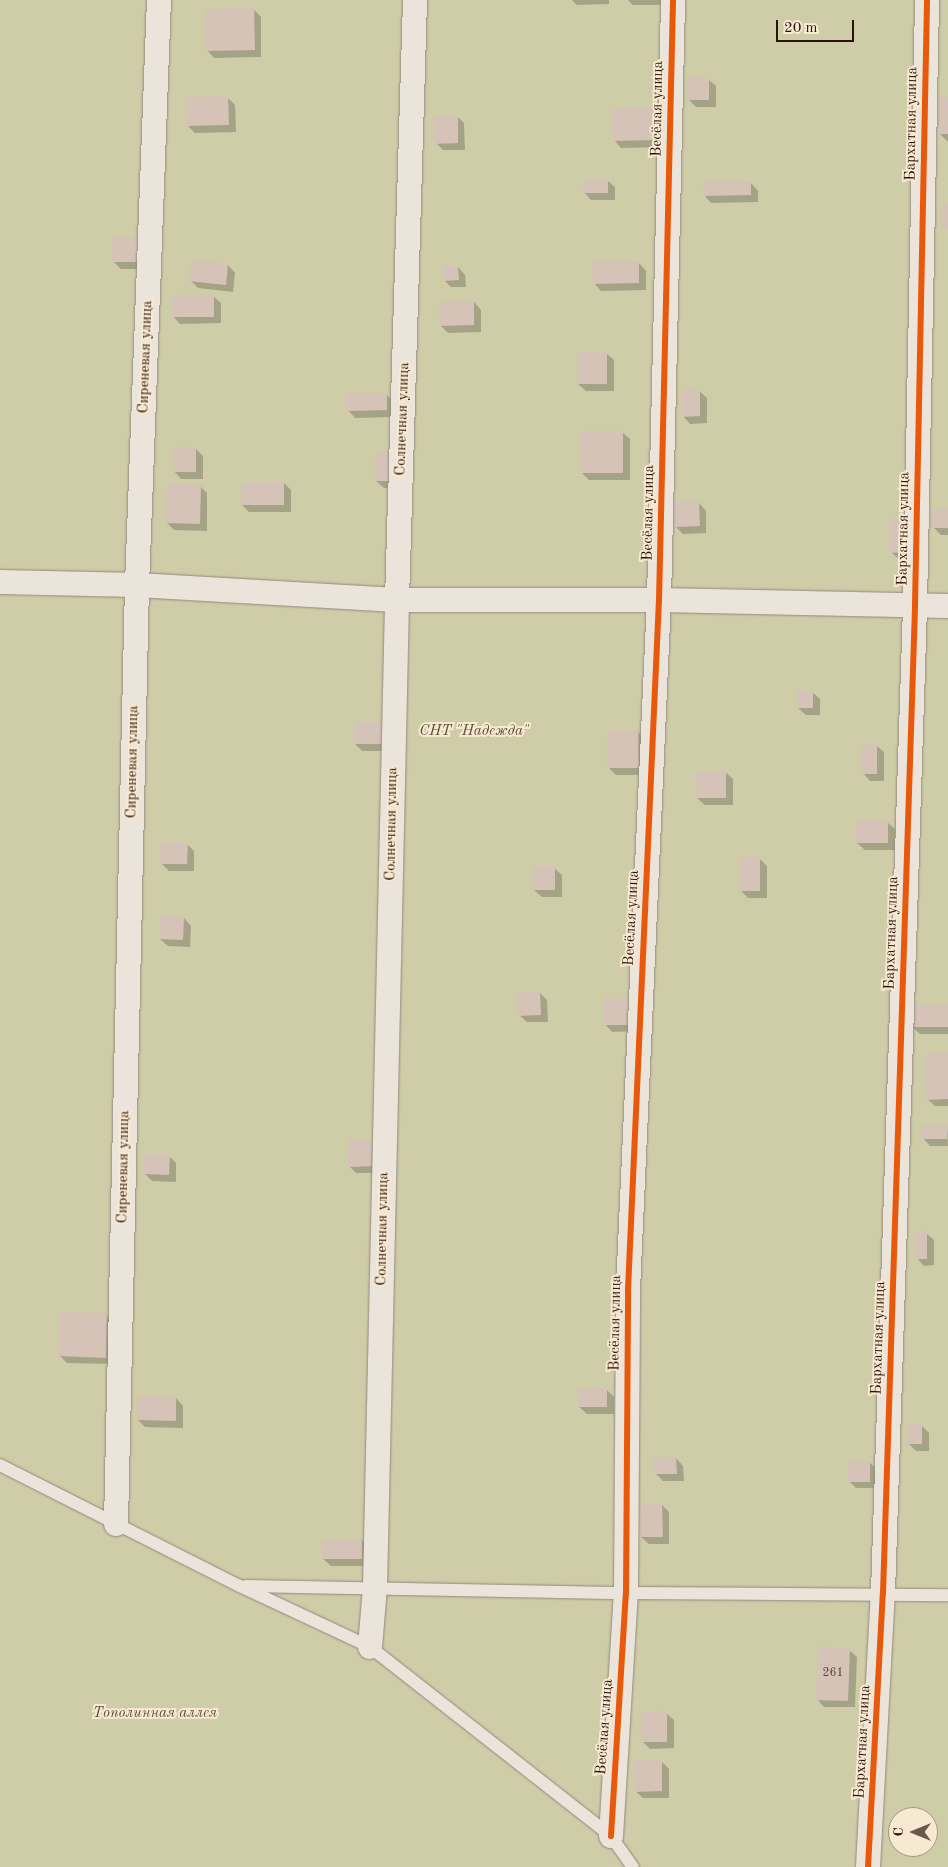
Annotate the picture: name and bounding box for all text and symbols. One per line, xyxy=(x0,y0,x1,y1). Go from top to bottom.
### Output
scale bar xyxy=(778,10,856,42)
text: 20 m xyxy=(784,21,818,36)
street label: Весёлая улица xyxy=(648,61,668,157)
street label: Бархатная улица xyxy=(902,67,922,181)
street label: Сиреневая улица xyxy=(135,300,157,414)
street label: Солнечная улица xyxy=(392,362,414,476)
street label: Весёлая улица xyxy=(639,465,659,561)
street label: Бархатная улица xyxy=(894,472,914,586)
street label: Сиреневая улица xyxy=(123,705,143,819)
park label: СНТ "Надежда" xyxy=(419,723,529,741)
street label: Солнечная улица xyxy=(382,767,402,881)
street label: Весёлая улица xyxy=(620,870,644,966)
street label: Бархатная улица xyxy=(881,876,903,990)
street label: Сиреневая улица xyxy=(114,1110,134,1224)
street label: Солнечная улица xyxy=(373,1172,393,1286)
street label: Весёлая улица xyxy=(606,1275,626,1371)
street label: Бархатная улица xyxy=(868,1281,890,1395)
house number: 261 xyxy=(823,1667,843,1681)
street label: Весёлая улица xyxy=(593,1678,617,1776)
street label: Бархатная улица xyxy=(851,1685,875,1799)
park label: Тополинная аллея xyxy=(93,1705,217,1723)
north arrow xyxy=(888,1807,938,1857)
text: С xyxy=(892,1827,906,1837)

